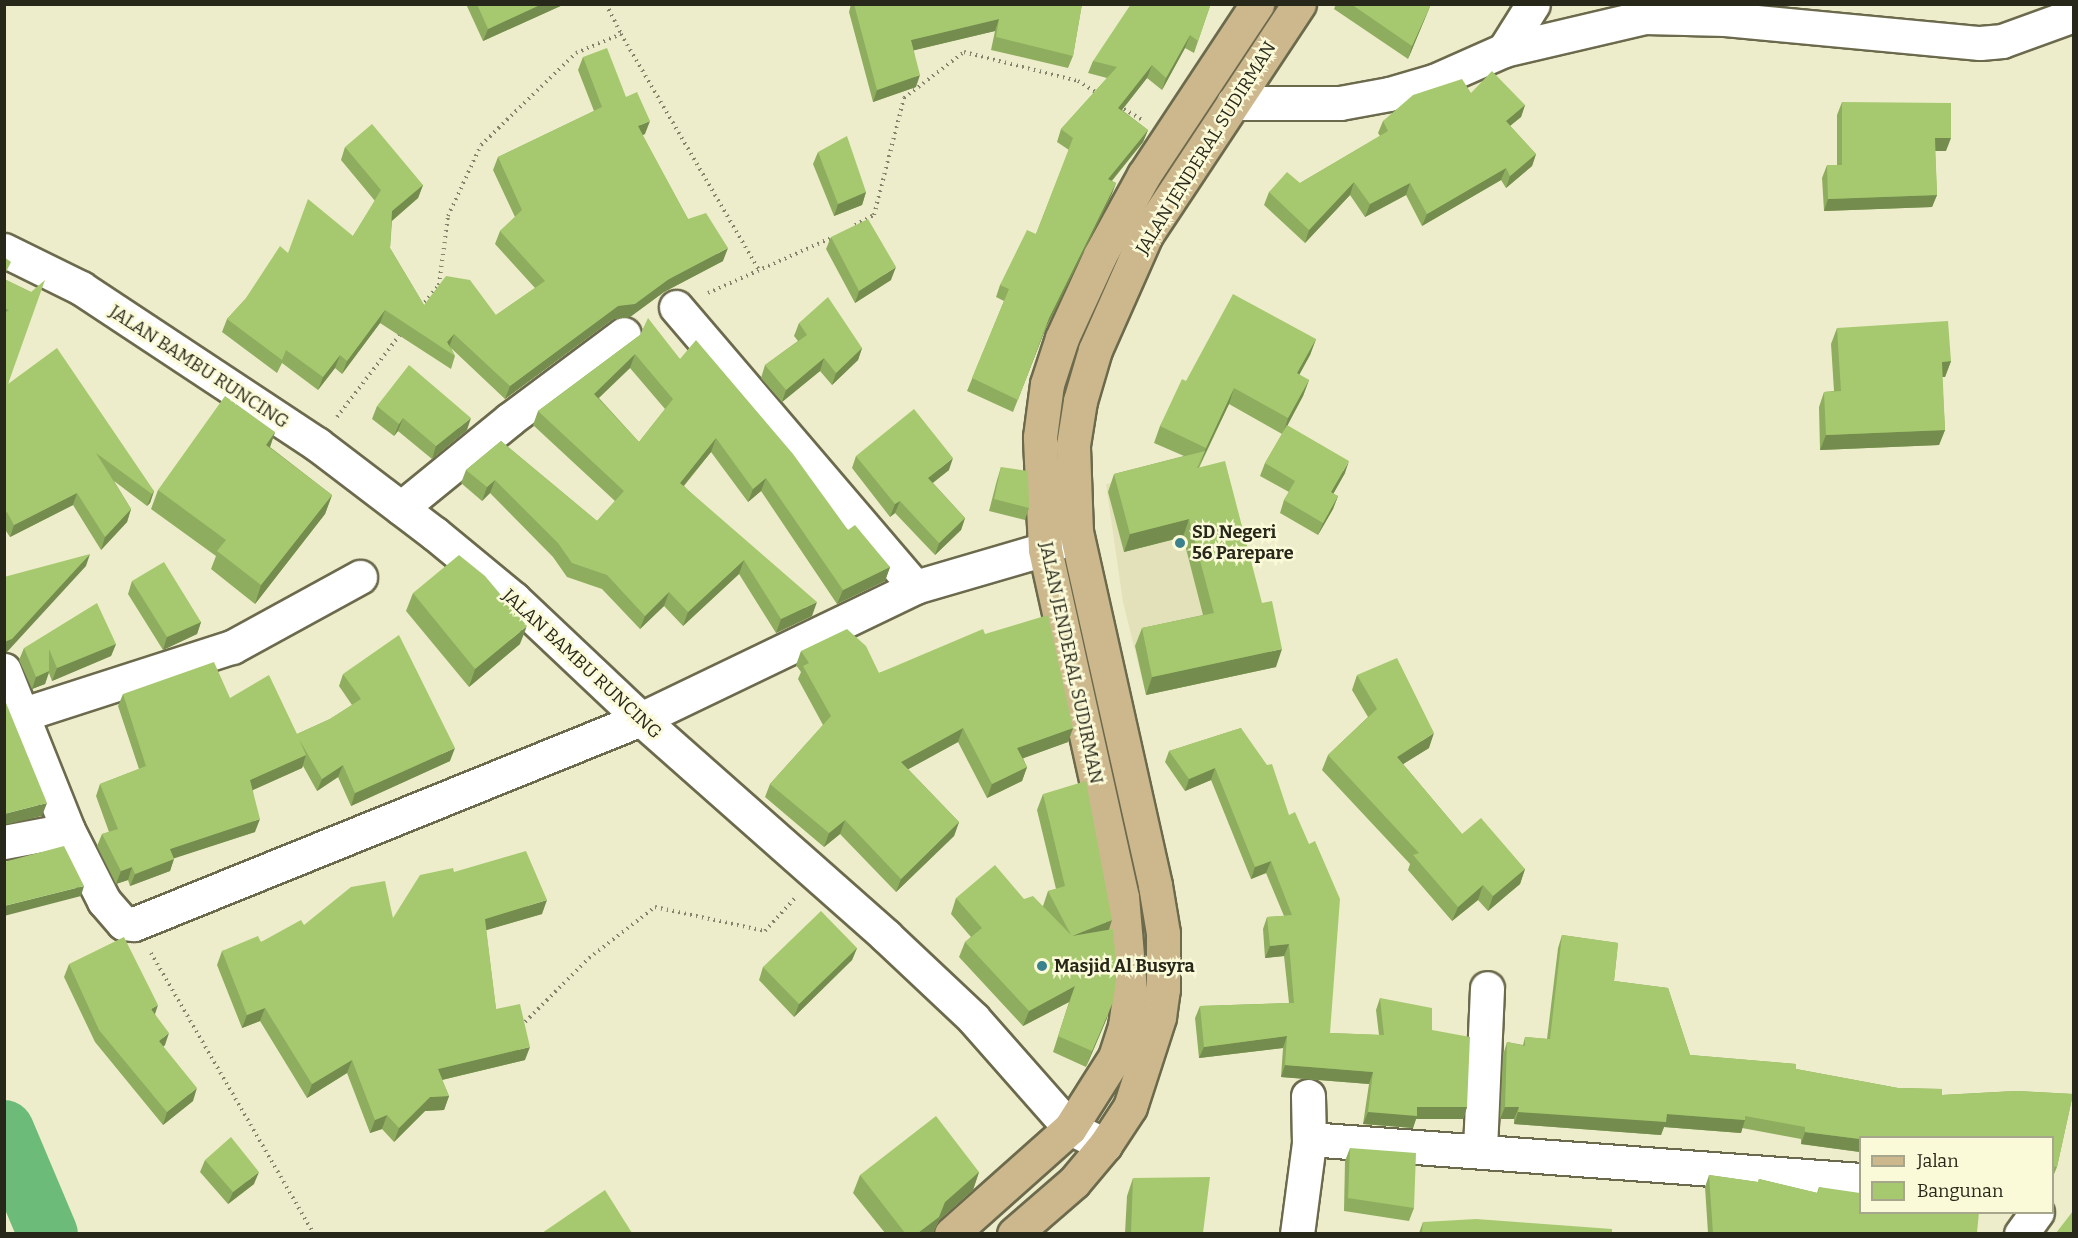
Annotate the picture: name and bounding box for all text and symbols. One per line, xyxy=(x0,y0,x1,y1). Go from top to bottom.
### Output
street label: JALAN JENDERAL SUDIRMAN xyxy=(1131,38,1281,258)
street label: JALAN BAMBU RUNCING xyxy=(105,301,293,433)
place label: SD Negeri 56 Parepare xyxy=(1192,522,1294,564)
marker: SD Negeri 56 Parepare xyxy=(1173,536,1187,550)
street label: JALAN JENDERAL SUDIRMAN xyxy=(1035,540,1107,786)
street label: JALAN BAMBU RUNCING xyxy=(498,585,666,743)
place label: Masjid Al Busyra xyxy=(1054,955,1195,977)
marker: Masjid Al Busyra xyxy=(1035,959,1049,973)
legend xyxy=(1859,1136,2054,1214)
text: Jalan xyxy=(1917,1150,1959,1172)
text: Bangunan xyxy=(1917,1180,2003,1202)

